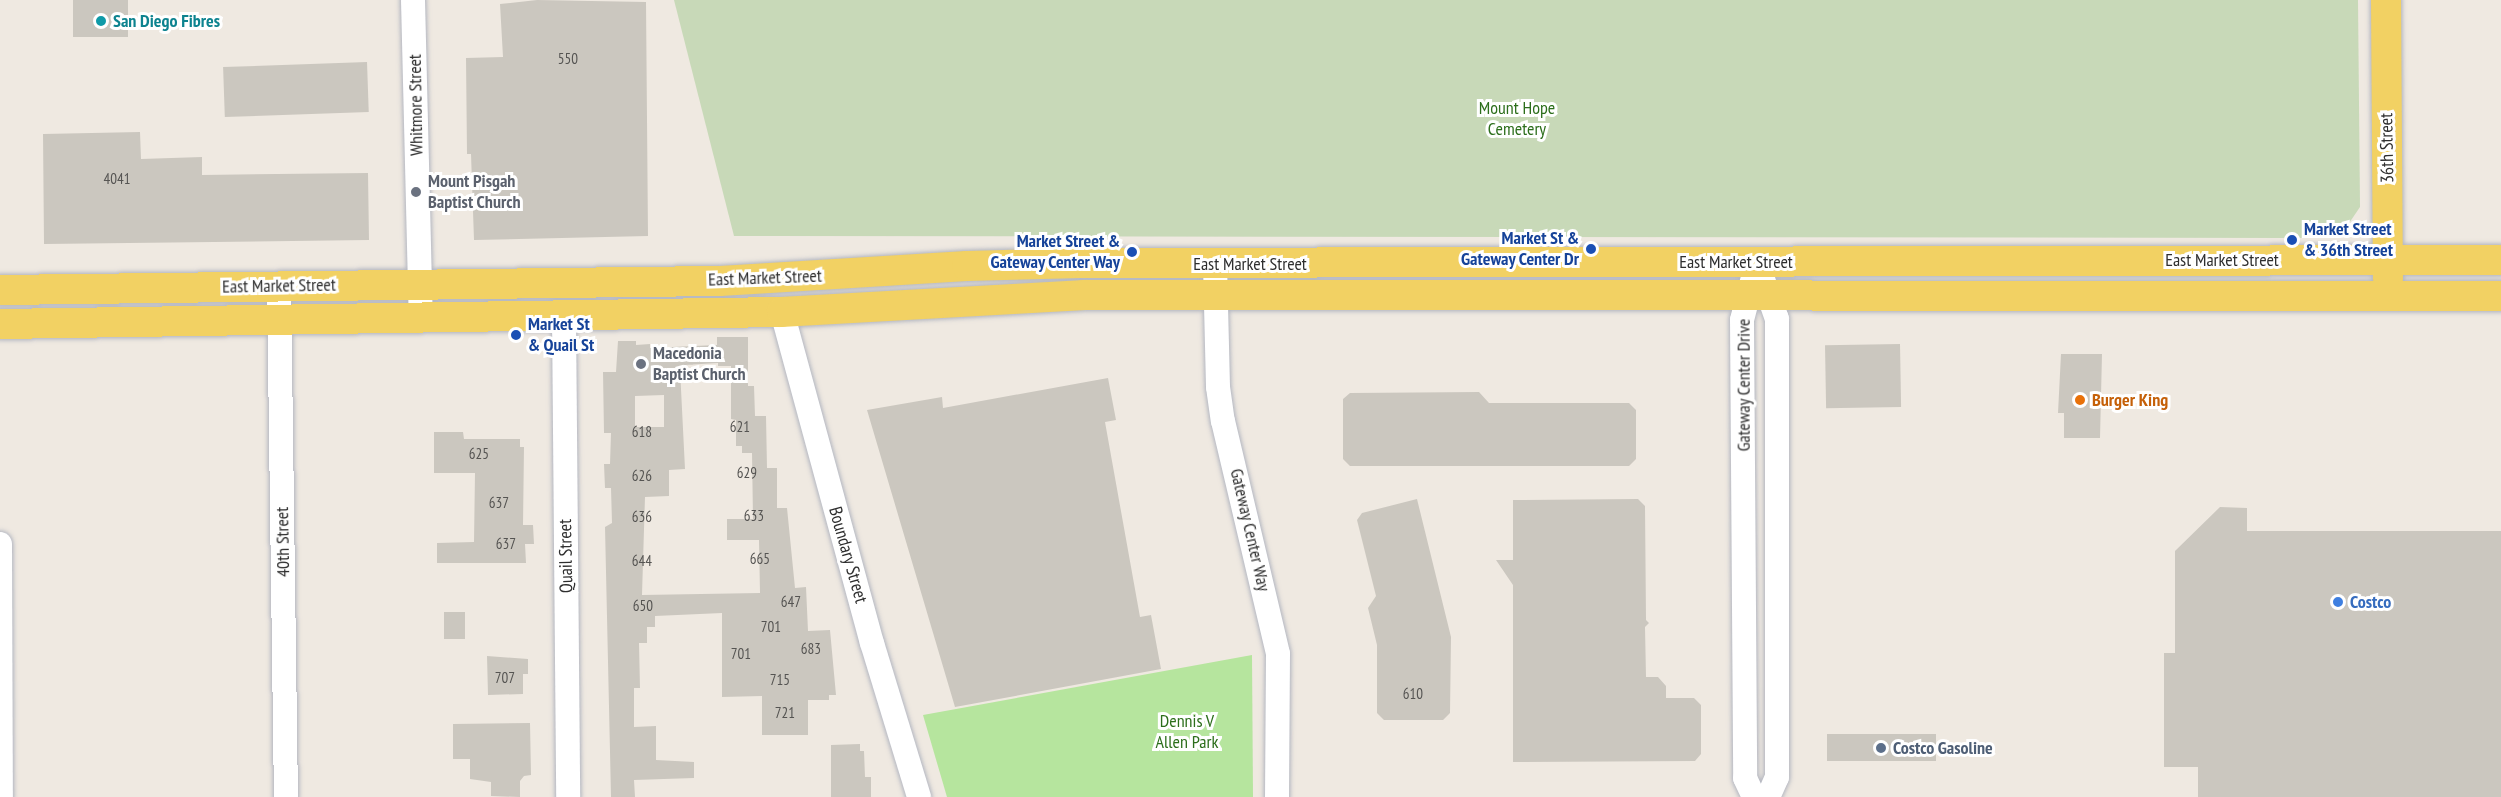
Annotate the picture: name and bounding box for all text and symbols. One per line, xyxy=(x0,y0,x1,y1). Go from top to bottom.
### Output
place label: San Diego Fibres xyxy=(113,10,220,32)
marker: San Diego Fibres xyxy=(94,14,108,28)
house number: 550 xyxy=(558,50,578,68)
street label: Whitmore Street xyxy=(404,54,428,156)
park label: Mount Hope Cemetery xyxy=(1479,98,1555,140)
street label: 36th Street xyxy=(2376,113,2398,183)
house number: 4041 xyxy=(104,170,130,188)
place label: Mount Pisgah Baptist Church xyxy=(428,171,521,213)
marker: Mount Pisgah Baptist Church xyxy=(409,185,423,199)
place label: Market Street & 36th Street xyxy=(2304,219,2393,262)
place label: Market St & Gateway Center Dr xyxy=(1460,228,1579,270)
place label: Market Street & Gateway Center Way xyxy=(989,231,1120,274)
marker: Market Street & 36th Street xyxy=(2285,233,2299,247)
marker: Market St & Gateway Center Dr xyxy=(1584,242,1598,256)
marker: Market Street & Gateway Center Way xyxy=(1125,245,1139,259)
street label: East Market Street xyxy=(2165,249,2279,271)
street label: East Market Street xyxy=(1679,251,1793,273)
street label: East Market Street xyxy=(1193,253,1307,275)
street label: East Market Street xyxy=(708,265,822,291)
street label: East Market Street xyxy=(222,274,336,298)
place label: Market St & Quail St xyxy=(528,314,594,356)
street label: Gateway Center Drive xyxy=(1733,318,1755,452)
marker: Market St & Quail St xyxy=(509,328,523,342)
place label: Macedonia Baptist Church xyxy=(653,343,746,386)
marker: Macedonia Baptist Church xyxy=(634,357,648,371)
place label: Burger King xyxy=(2092,389,2168,411)
marker: Burger King xyxy=(2073,393,2087,407)
house number: 621 xyxy=(730,418,750,436)
house number: 618 xyxy=(632,423,652,441)
house number: 625 xyxy=(469,445,489,463)
house number: 629 xyxy=(737,464,757,482)
street label: Gateway Center Way xyxy=(1225,466,1275,594)
house number: 626 xyxy=(632,467,652,485)
house number: 637 xyxy=(489,494,509,512)
street label: Boundary Street xyxy=(824,504,872,606)
street label: 40th Street xyxy=(272,507,294,577)
house number: 633 xyxy=(744,507,764,525)
house number: 636 xyxy=(632,508,652,526)
street label: Quail Street xyxy=(555,519,577,593)
house number: 637 xyxy=(496,535,516,553)
house number: 665 xyxy=(750,550,770,568)
house number: 644 xyxy=(632,552,652,570)
place label: Costco xyxy=(2350,591,2391,613)
house number: 647 xyxy=(781,593,801,611)
marker: Costco xyxy=(2331,595,2345,609)
house number: 650 xyxy=(633,597,653,615)
house number: 701 xyxy=(761,618,781,636)
house number: 683 xyxy=(801,640,821,658)
house number: 701 xyxy=(731,645,751,663)
house number: 707 xyxy=(495,669,515,687)
house number: 715 xyxy=(770,671,790,689)
house number: 610 xyxy=(1403,685,1423,703)
house number: 721 xyxy=(775,704,795,722)
park label: Dennis V Allen Park xyxy=(1156,711,1218,754)
place label: Costco Gasoline xyxy=(1893,737,1993,759)
marker: Costco Gasoline xyxy=(1874,741,1888,755)

